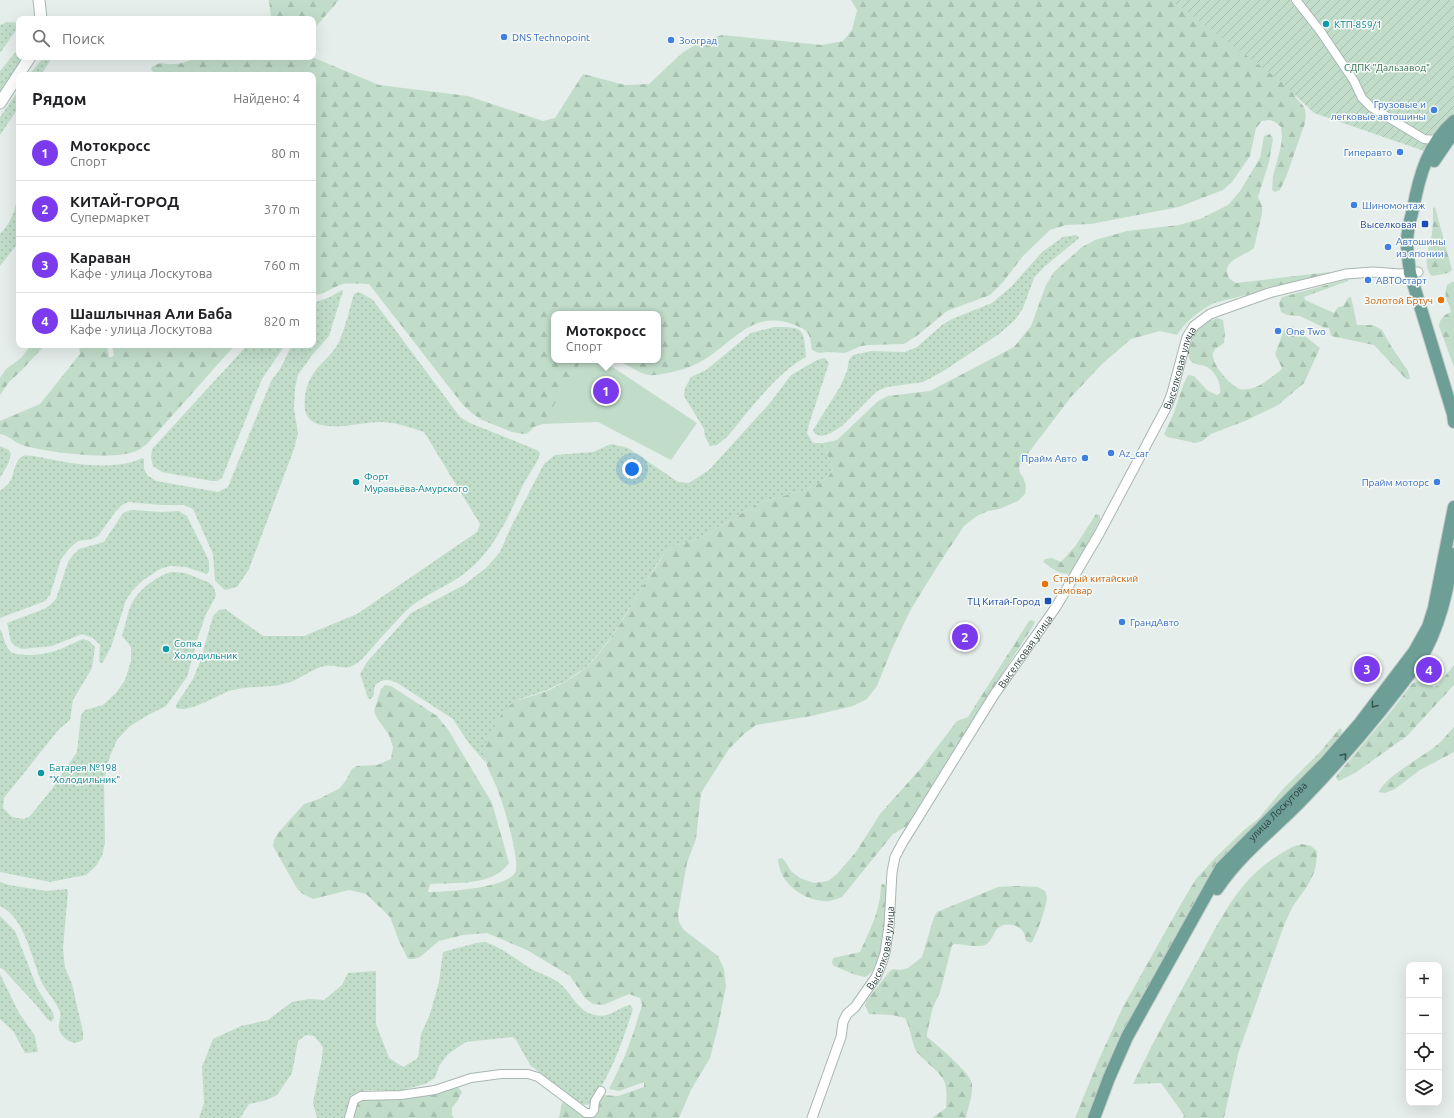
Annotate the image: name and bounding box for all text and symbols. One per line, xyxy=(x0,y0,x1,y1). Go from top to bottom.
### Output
search box xyxy=(16,16,316,60)
marker: КТП-859/1 xyxy=(1321,19,1331,29)
place label: КТП-859/1 xyxy=(1334,19,1382,30)
icon: search xyxy=(30,27,52,49)
text: Поиск xyxy=(62,30,105,47)
marker: DNS Technopoint xyxy=(499,32,509,42)
place label: DNS Technopoint xyxy=(512,32,590,43)
marker: Зооград xyxy=(666,35,676,45)
place label: Зооград xyxy=(679,35,717,46)
park label: СДПК "Дальзавод" xyxy=(1344,62,1430,73)
text: Рядом xyxy=(32,89,87,108)
text: Найдено: 4 xyxy=(233,91,300,105)
place label: Грузовые и легковые автошины xyxy=(1331,99,1426,122)
marker: Грузовые и легковые автошины xyxy=(1429,105,1439,115)
text: Мотокросс xyxy=(70,137,150,154)
text: 1 xyxy=(41,146,49,160)
text: 80 m xyxy=(271,146,300,160)
place label: Гиперавто xyxy=(1344,147,1392,158)
marker: Гиперавто xyxy=(1395,147,1405,157)
text: Спорт xyxy=(70,154,106,168)
text: КИТАЙ-ГОРОД xyxy=(70,193,179,210)
marker: Шиномонтаж xyxy=(1349,200,1359,210)
place label: Шиномонтаж xyxy=(1362,200,1426,211)
text: 2 xyxy=(41,202,49,216)
text: 370 m xyxy=(264,202,300,216)
text: Супермаркет xyxy=(70,210,150,224)
place label: Выселковая xyxy=(1360,219,1417,230)
marker: Выселковая xyxy=(1420,219,1430,229)
place label: Автошины из японии xyxy=(1396,236,1446,259)
marker: Автошины из японии xyxy=(1383,242,1393,252)
text: Караван xyxy=(70,249,131,266)
text: 3 xyxy=(41,258,49,272)
text: 760 m xyxy=(264,258,300,272)
text: Кафе · улица Лоскутова xyxy=(70,266,213,280)
marker: АВТОстарт xyxy=(1363,275,1373,285)
place label: АВТОстарт xyxy=(1376,275,1427,286)
place label: Золотой Бртуч xyxy=(1365,295,1433,306)
marker: Золотой Бртуч xyxy=(1436,295,1446,305)
text: Шашлычная Али Баба xyxy=(70,305,233,322)
popup xyxy=(551,311,661,363)
text: 4 xyxy=(41,314,49,328)
text: 820 m xyxy=(264,314,300,328)
text: Кафе · улица Лоскутова xyxy=(70,322,213,336)
text: Мотокросс xyxy=(566,322,646,339)
street label: Выселковая улица xyxy=(1161,324,1198,411)
marker: One Two xyxy=(1273,326,1283,336)
place label: One Two xyxy=(1286,326,1326,337)
text: Спорт xyxy=(566,339,602,353)
pin: 1 xyxy=(593,376,619,406)
marker: Az_car xyxy=(1106,448,1116,458)
place label: Az_car xyxy=(1119,448,1149,459)
place label: Прайм Авто xyxy=(1021,453,1077,464)
marker: Прайм Авто xyxy=(1080,453,1090,463)
your location xyxy=(622,459,642,479)
place label: Форт Муравьёва-Амурского xyxy=(364,471,468,494)
marker: Форт Муравьёва-Амурского xyxy=(351,477,361,487)
place label: Прайм моторс xyxy=(1362,477,1429,488)
marker: Прайм моторс xyxy=(1432,477,1442,487)
place label: Старый китайский самовар xyxy=(1053,573,1138,596)
marker: Старый китайский самовар xyxy=(1040,579,1050,589)
place label: ТЦ Китай-Город xyxy=(967,596,1040,607)
marker: ТЦ Китай-Город xyxy=(1043,596,1053,606)
street label: Выселковая улица xyxy=(995,613,1054,690)
marker: ГрандАвто xyxy=(1117,617,1127,627)
place label: ГрандАвто xyxy=(1130,617,1179,628)
pin: 2 xyxy=(952,622,978,652)
place label: Сопка Холодильник xyxy=(174,638,237,661)
marker: Сопка Холодильник xyxy=(161,644,171,654)
pin: 3 xyxy=(1354,654,1380,684)
pin: 4 xyxy=(1416,655,1442,685)
one-way arrow xyxy=(1371,700,1378,707)
one-way arrow xyxy=(1339,753,1346,760)
place label: Батарея №198 "Холодильник" xyxy=(49,762,120,785)
marker: Батарея №198 "Холодильник" xyxy=(36,768,46,778)
street label: улица Лоскутова xyxy=(1246,779,1309,843)
street label: Выселковая улица xyxy=(864,906,896,991)
map controls xyxy=(1406,962,1442,1106)
button: + xyxy=(1406,962,1442,998)
button: − xyxy=(1406,998,1442,1034)
button: locate xyxy=(1406,1034,1442,1070)
button: layers xyxy=(1406,1070,1442,1106)

